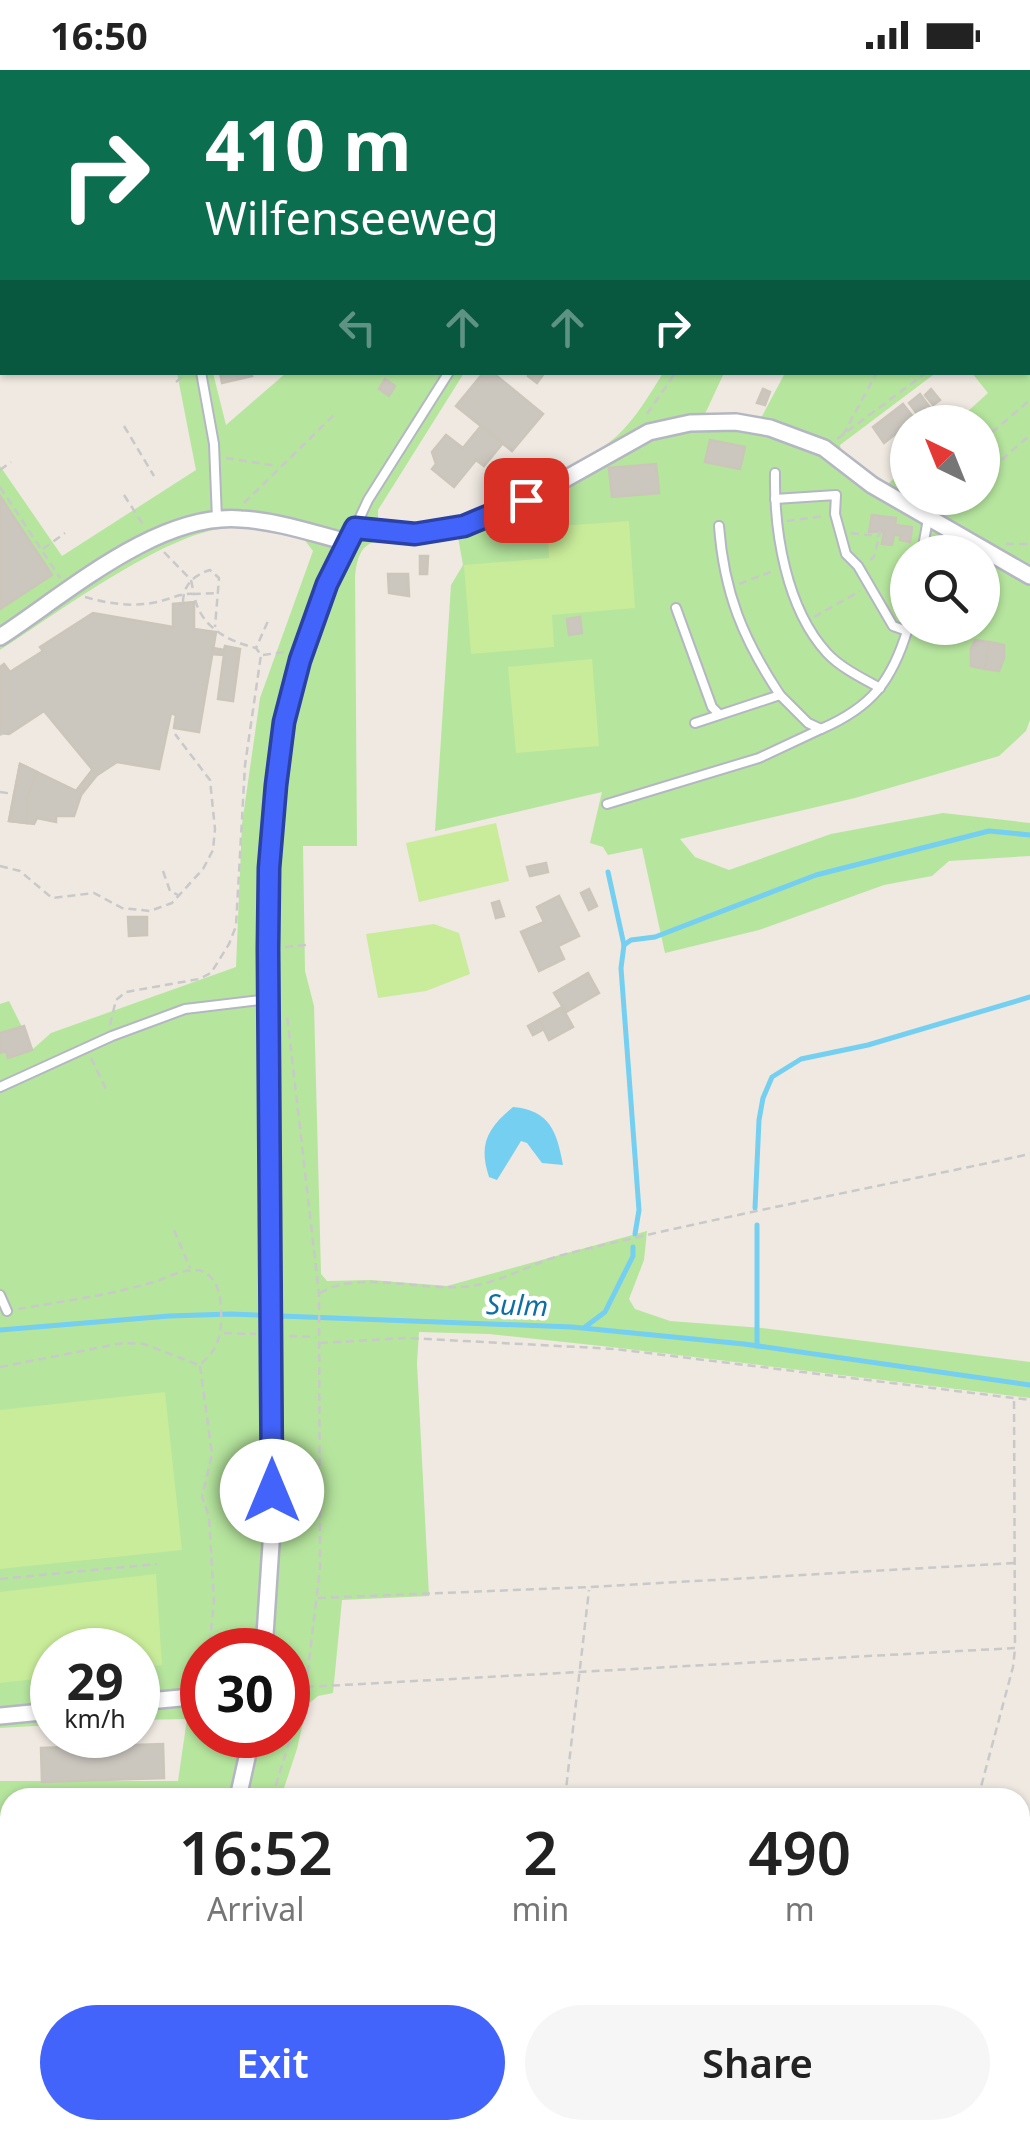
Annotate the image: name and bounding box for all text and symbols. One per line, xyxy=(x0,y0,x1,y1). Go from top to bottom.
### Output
text: 16:50 xyxy=(50,9,148,61)
text: 410 m xyxy=(205,96,412,192)
icon: right xyxy=(40,110,170,240)
text: Wilfenseeweg xyxy=(205,187,499,248)
icon: left xyxy=(330,300,385,355)
icon: ahead xyxy=(435,300,490,355)
icon: ahead xyxy=(540,300,595,355)
icon: right xyxy=(645,300,700,355)
north arrow xyxy=(890,405,1000,515)
map controls xyxy=(890,405,1000,645)
pin xyxy=(484,458,569,543)
icon: arrive xyxy=(499,473,554,528)
button: search xyxy=(890,535,1000,645)
water label: Sulm xyxy=(485,1284,549,1324)
position arrow xyxy=(220,1439,324,1543)
speed limit sign: 30 xyxy=(180,1628,310,1758)
text: 29 xyxy=(66,1647,124,1715)
text: km/h xyxy=(64,1701,126,1735)
text: 16:52 xyxy=(179,1811,333,1893)
text: 2 xyxy=(523,1811,558,1893)
text: 490 xyxy=(748,1811,851,1893)
text: Arrival xyxy=(207,1887,305,1930)
text: min xyxy=(511,1887,569,1930)
text: m xyxy=(785,1887,815,1930)
button: Exit xyxy=(40,2005,505,2120)
button: Share xyxy=(525,2005,990,2120)

